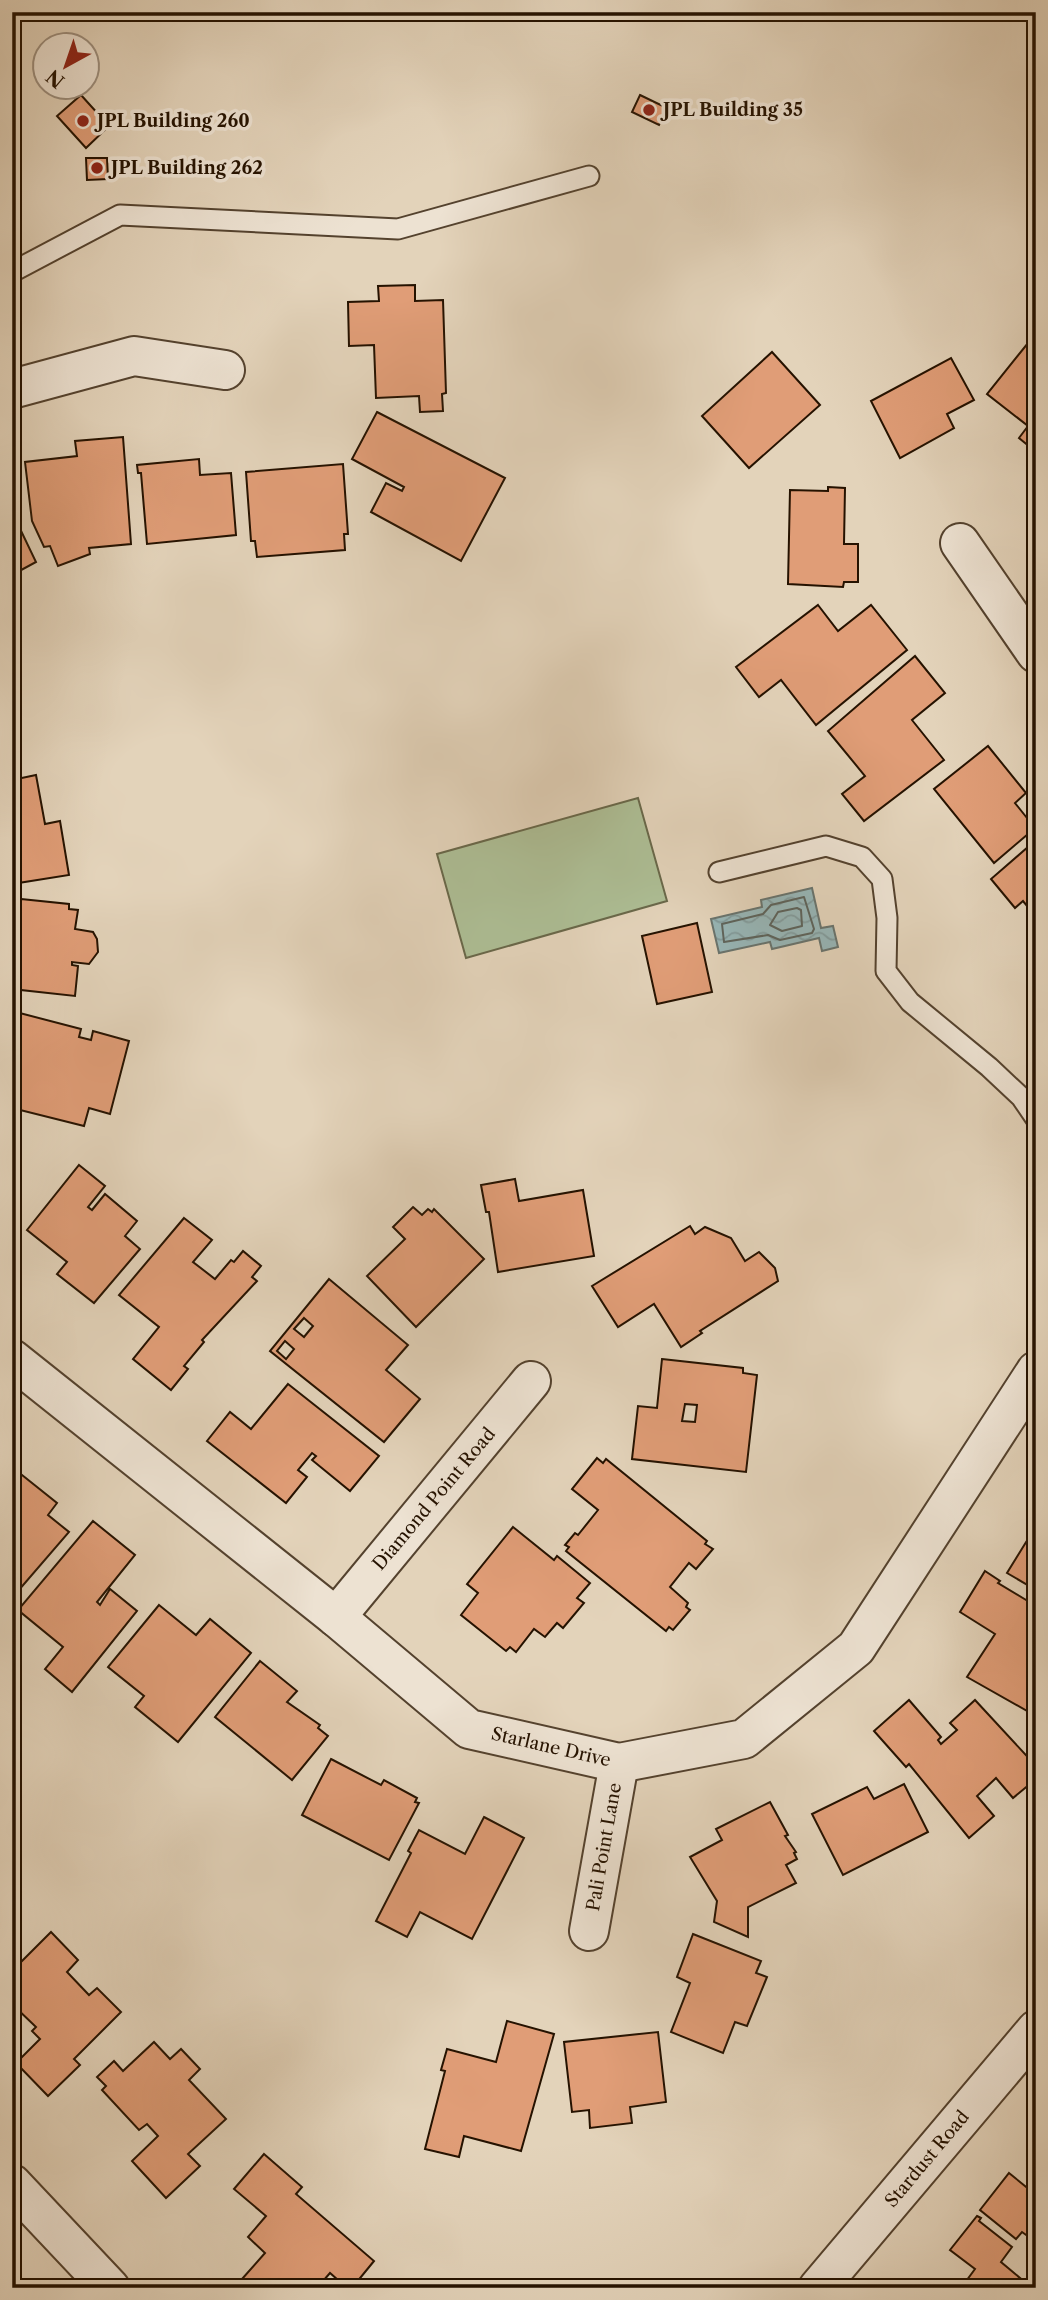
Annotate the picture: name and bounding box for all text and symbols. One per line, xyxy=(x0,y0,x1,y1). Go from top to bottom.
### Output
north arrow xyxy=(32,32,102,102)
text: N xyxy=(42,65,69,93)
place label: JPL Building 35 xyxy=(660,99,803,121)
marker: JPL Building 35 xyxy=(641,102,657,118)
place label: JPL Building 260 xyxy=(94,110,250,132)
marker: JPL Building 260 xyxy=(75,113,91,129)
place label: JPL Building 262 xyxy=(108,157,263,179)
marker: JPL Building 262 xyxy=(89,160,105,176)
street label: Diamond Point Road xyxy=(368,1423,500,1575)
street label: Starlane Drive xyxy=(489,1723,613,1771)
street label: Pali Point Lane xyxy=(582,1781,626,1913)
street label: Stardust Road xyxy=(880,2106,974,2212)

